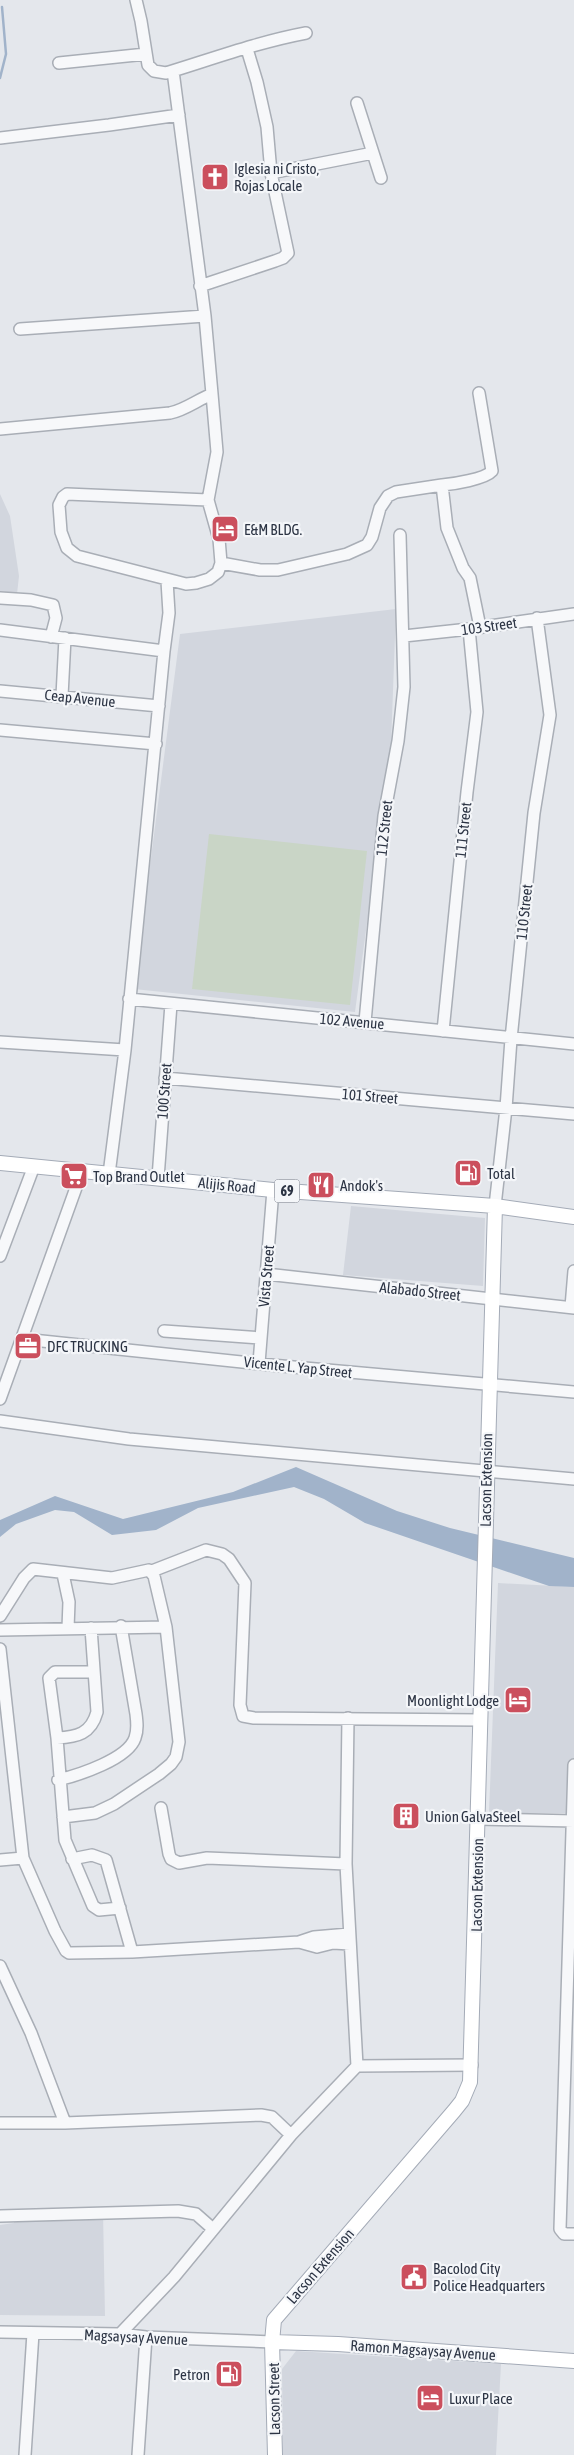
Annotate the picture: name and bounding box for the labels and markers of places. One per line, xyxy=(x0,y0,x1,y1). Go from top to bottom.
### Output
place label: Iglesia ni Cristo, Rojas Locale xyxy=(234,160,320,194)
church icon: Iglesia ni Cristo, Rojas Locale xyxy=(200,162,230,192)
hotel icon: E&M BLDG. xyxy=(210,514,240,544)
place label: E&M BLDG. xyxy=(244,521,303,538)
fuel station icon: Total xyxy=(453,1158,483,1188)
supermarket icon: Top Brand Outlet xyxy=(59,1161,89,1191)
place label: Total xyxy=(487,1165,515,1182)
place label: Top Brand Outlet xyxy=(93,1168,185,1185)
restaurant icon: Andok's xyxy=(306,1170,336,1200)
place label: Andok's xyxy=(340,1177,383,1194)
office icon: DFC TRUCKING xyxy=(13,1331,43,1361)
place label: DFC TRUCKING xyxy=(47,1338,128,1355)
hotel icon: Moonlight Lodge xyxy=(503,1685,533,1715)
place label: Moonlight Lodge xyxy=(407,1692,499,1709)
building icon: Union GalvaSteel xyxy=(391,1801,421,1831)
place label: Union GalvaSteel xyxy=(425,1808,521,1825)
place label: Bacolod City Police Headquarters xyxy=(433,2260,545,2294)
public building icon: Bacolod City Police Headquarters xyxy=(399,2262,429,2292)
fuel station icon: Petron xyxy=(214,2359,244,2389)
place label: Petron xyxy=(173,2366,210,2383)
hotel icon: Luxur Place xyxy=(415,2383,445,2413)
place label: Luxur Place xyxy=(449,2390,513,2407)

